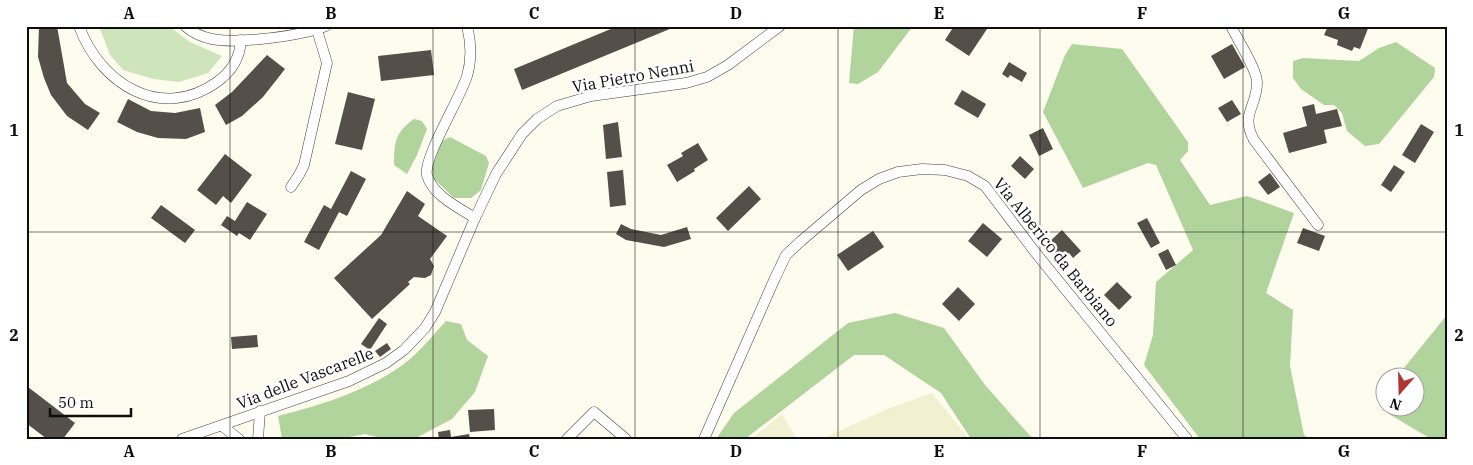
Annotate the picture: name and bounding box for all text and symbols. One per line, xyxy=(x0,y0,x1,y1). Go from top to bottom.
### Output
text: A xyxy=(123,3,135,23)
text: B xyxy=(325,3,337,23)
text: C xyxy=(529,3,539,23)
text: D xyxy=(730,3,742,23)
text: E xyxy=(934,3,944,23)
text: F xyxy=(1137,3,1147,23)
text: G xyxy=(1338,3,1350,23)
street label: Via Pietro Nenni xyxy=(571,55,695,97)
text: 1 xyxy=(9,120,19,140)
text: 1 xyxy=(1454,120,1464,140)
street label: Via Alberico da Barbiano xyxy=(990,173,1122,331)
text: 2 xyxy=(9,325,19,345)
text: 2 xyxy=(1454,325,1464,345)
street label: Via delle Vascarelle xyxy=(234,343,376,413)
north arrow xyxy=(1376,368,1426,418)
scale bar xyxy=(50,385,131,417)
text: 50 m xyxy=(58,393,94,412)
text: N xyxy=(1387,394,1404,415)
text: A xyxy=(123,441,135,461)
text: B xyxy=(325,441,337,461)
text: C xyxy=(529,441,539,461)
text: D xyxy=(730,441,742,461)
text: E xyxy=(934,441,944,461)
text: F xyxy=(1137,441,1147,461)
text: G xyxy=(1338,441,1350,461)

